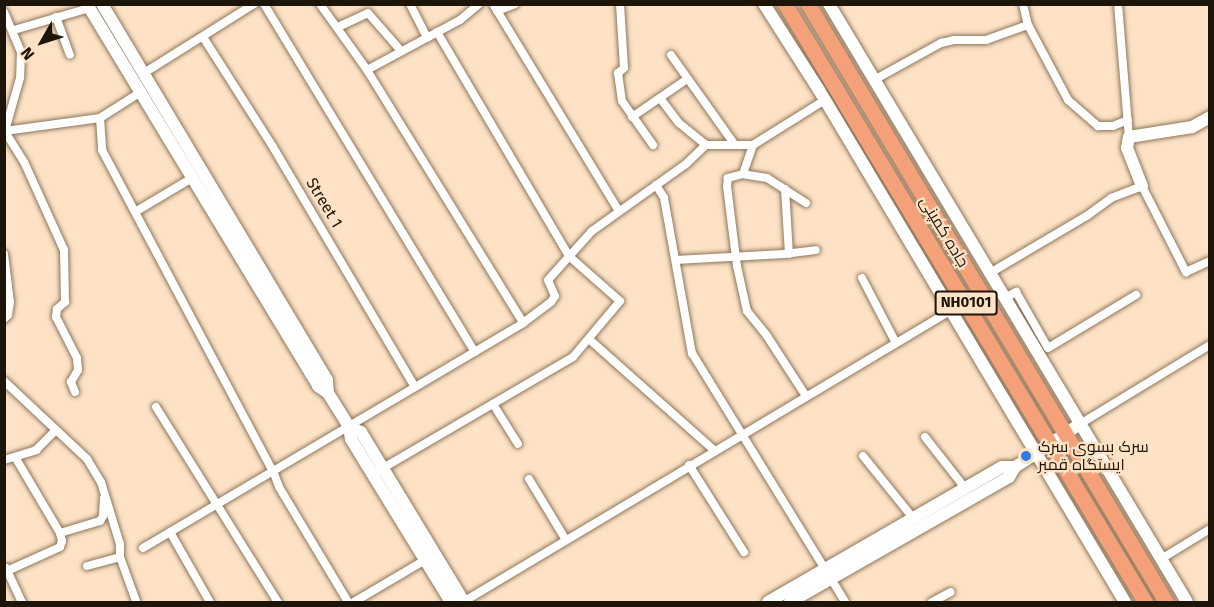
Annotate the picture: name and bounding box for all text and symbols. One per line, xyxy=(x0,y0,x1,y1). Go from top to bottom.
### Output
north arrow xyxy=(12,12,72,72)
text: N xyxy=(17,44,38,64)
street label: Street 1 xyxy=(302,175,346,231)
street label: جاده کمپنی xyxy=(915,193,973,271)
road number: NH0101 xyxy=(934,291,998,315)
place label: سرک بسوی سرک ایستگاه قمبر xyxy=(1038,437,1149,475)
marker: سرک بسوی سرک ایستگاه قمبر xyxy=(1019,449,1033,463)

